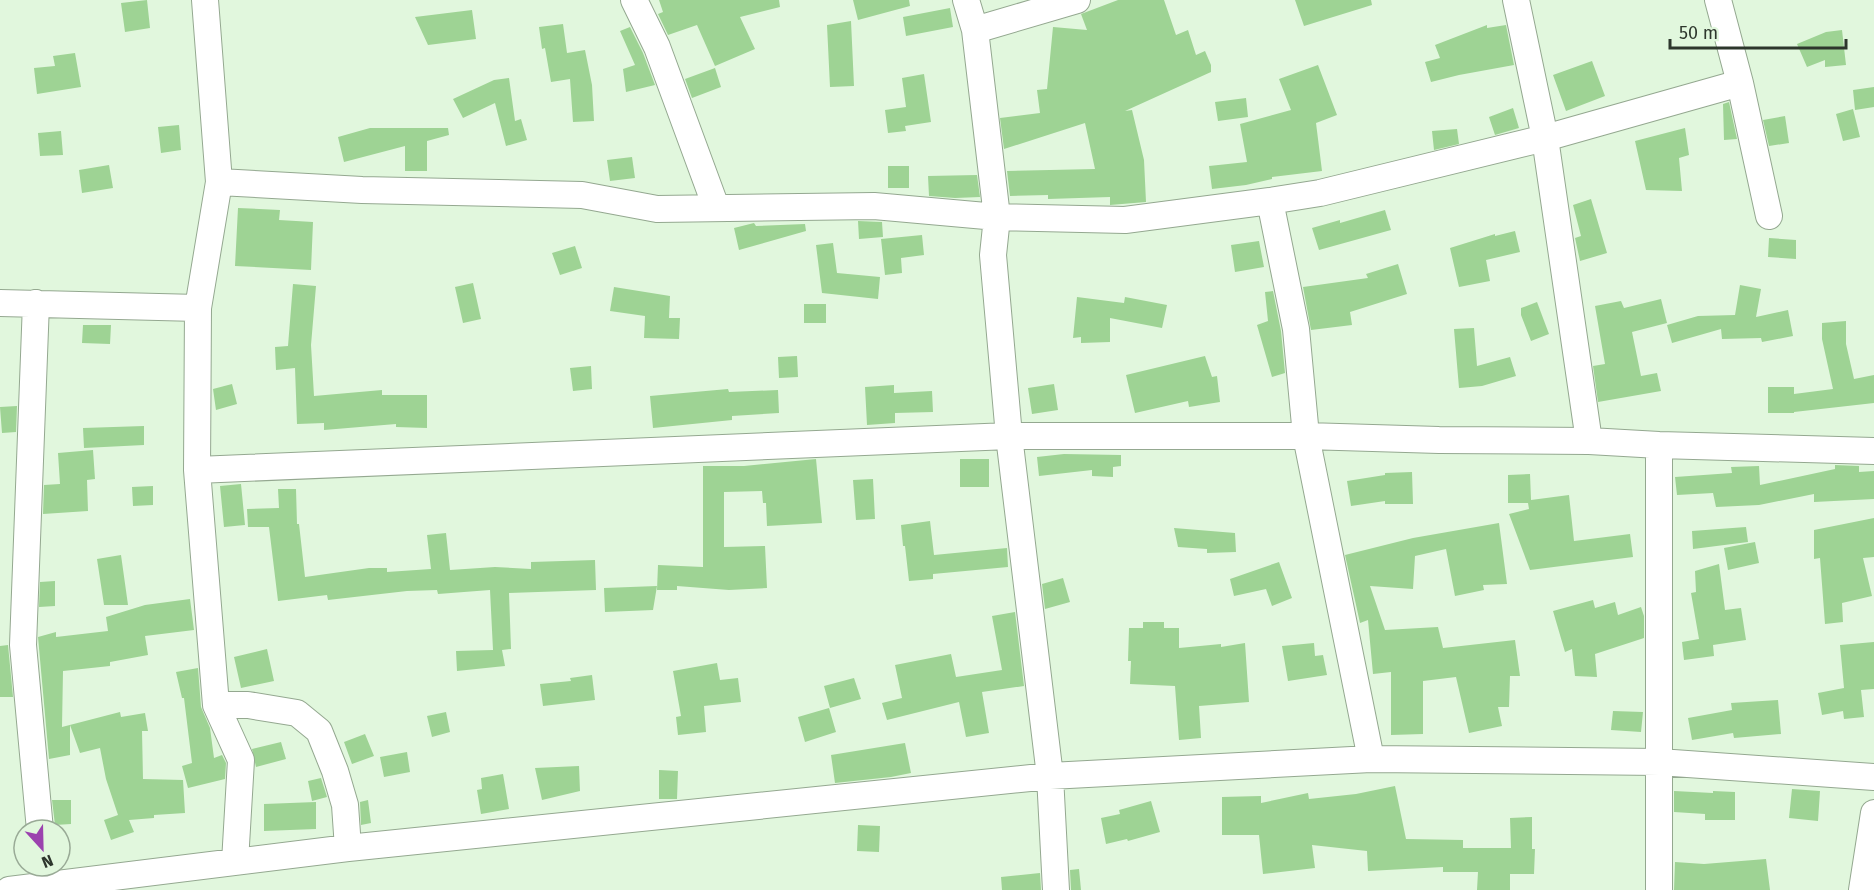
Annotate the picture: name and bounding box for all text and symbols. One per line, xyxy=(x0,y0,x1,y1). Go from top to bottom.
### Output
scale bar xyxy=(1670,12,1846,50)
text: 50 m xyxy=(1679,22,1718,44)
north arrow xyxy=(12,818,72,878)
text: N xyxy=(39,851,56,872)

